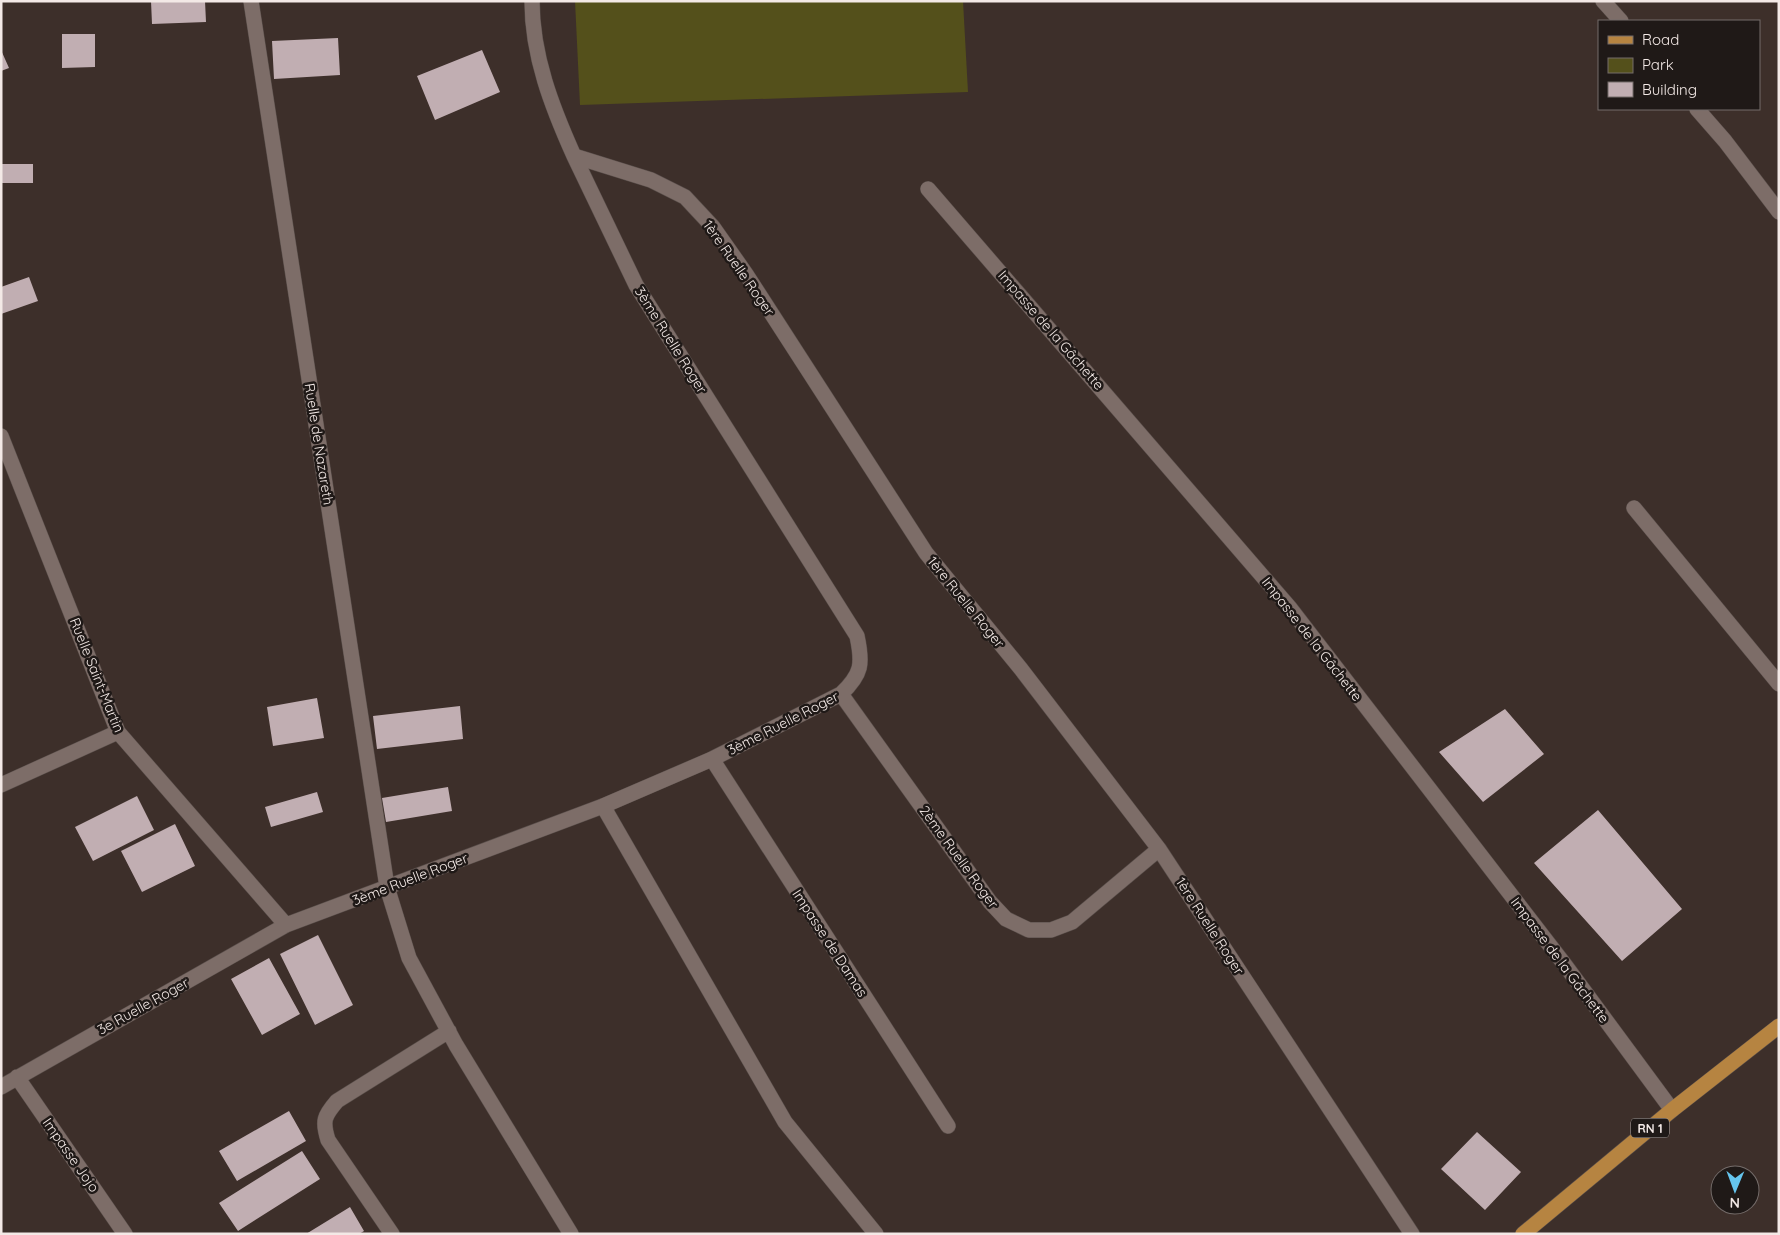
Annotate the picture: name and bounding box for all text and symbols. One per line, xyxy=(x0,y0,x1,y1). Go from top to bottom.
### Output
legend xyxy=(1598,20,1760,110)
text: Road xyxy=(1642,30,1679,49)
text: Park xyxy=(1642,55,1674,74)
text: Building xyxy=(1642,80,1697,99)
street label: 1ère Ruelle Roger xyxy=(699,217,779,320)
street label: Impasse de la Gâchette xyxy=(994,266,1108,394)
street label: 3ème Ruelle Roger xyxy=(631,283,711,397)
street label: Ruelle de Nazareth xyxy=(300,382,338,506)
street label: 1ère Ruelle Roger xyxy=(924,553,1009,652)
street label: Impasse de la Gâchette xyxy=(1258,573,1366,705)
street label: Ruelle Saint-Martin xyxy=(66,615,128,735)
street label: 3ème Ruelle Roger xyxy=(724,687,842,759)
street label: 2ème Ruelle Roger xyxy=(916,802,1003,912)
street label: 3ème Ruelle Roger xyxy=(350,848,471,909)
street label: 1ère Ruelle Roger xyxy=(1172,874,1249,979)
street label: Impasse de Damas xyxy=(788,886,872,1000)
street label: Impasse de la Gâchette xyxy=(1507,894,1613,1026)
street label: 3e Ruelle Roger xyxy=(94,973,192,1039)
street label: Impasse Jojo xyxy=(39,1114,103,1196)
road number: RN 1 xyxy=(1631,1118,1669,1138)
north arrow xyxy=(1710,1165,1760,1215)
text: N xyxy=(1729,1194,1740,1212)

